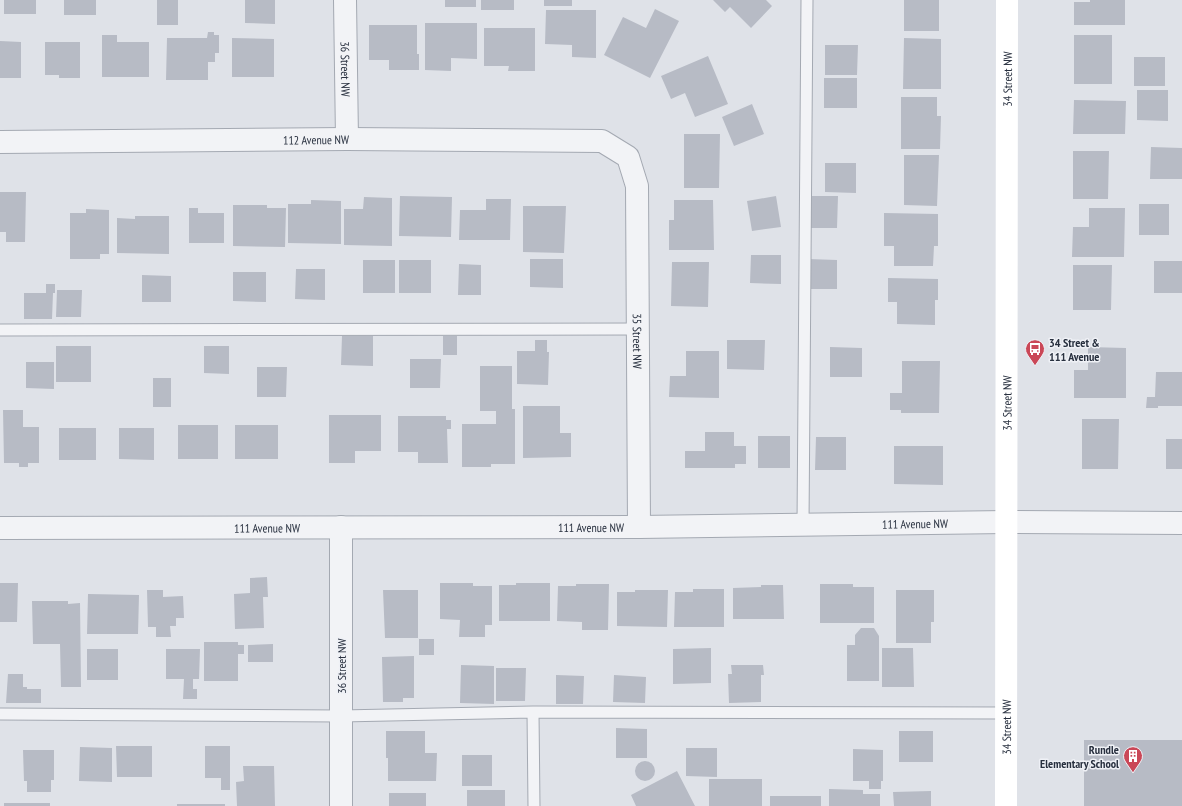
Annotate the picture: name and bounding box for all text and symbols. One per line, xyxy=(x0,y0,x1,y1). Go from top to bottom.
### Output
street label: 36 Street NW xyxy=(338,41,354,97)
street label: 34 Street NW xyxy=(999,51,1014,107)
street label: 112 Avenue NW xyxy=(283,131,349,147)
street label: 35 Street NW xyxy=(630,313,646,369)
place label: 34 Street & 111 Avenue xyxy=(1049,335,1099,364)
bus stop icon: 34 Street & 111 Avenue xyxy=(1024,338,1046,366)
street label: 34 Street NW xyxy=(999,375,1014,431)
street label: 111 Avenue NW xyxy=(882,515,948,531)
street label: 111 Avenue NW xyxy=(234,520,300,535)
street label: 111 Avenue NW xyxy=(558,520,624,535)
street label: 36 Street NW xyxy=(334,638,349,694)
street label: 34 Street NW xyxy=(999,699,1014,755)
place label: Rundle Elementary School xyxy=(1040,742,1119,771)
building icon: Rundle Elementary School xyxy=(1122,745,1144,773)

